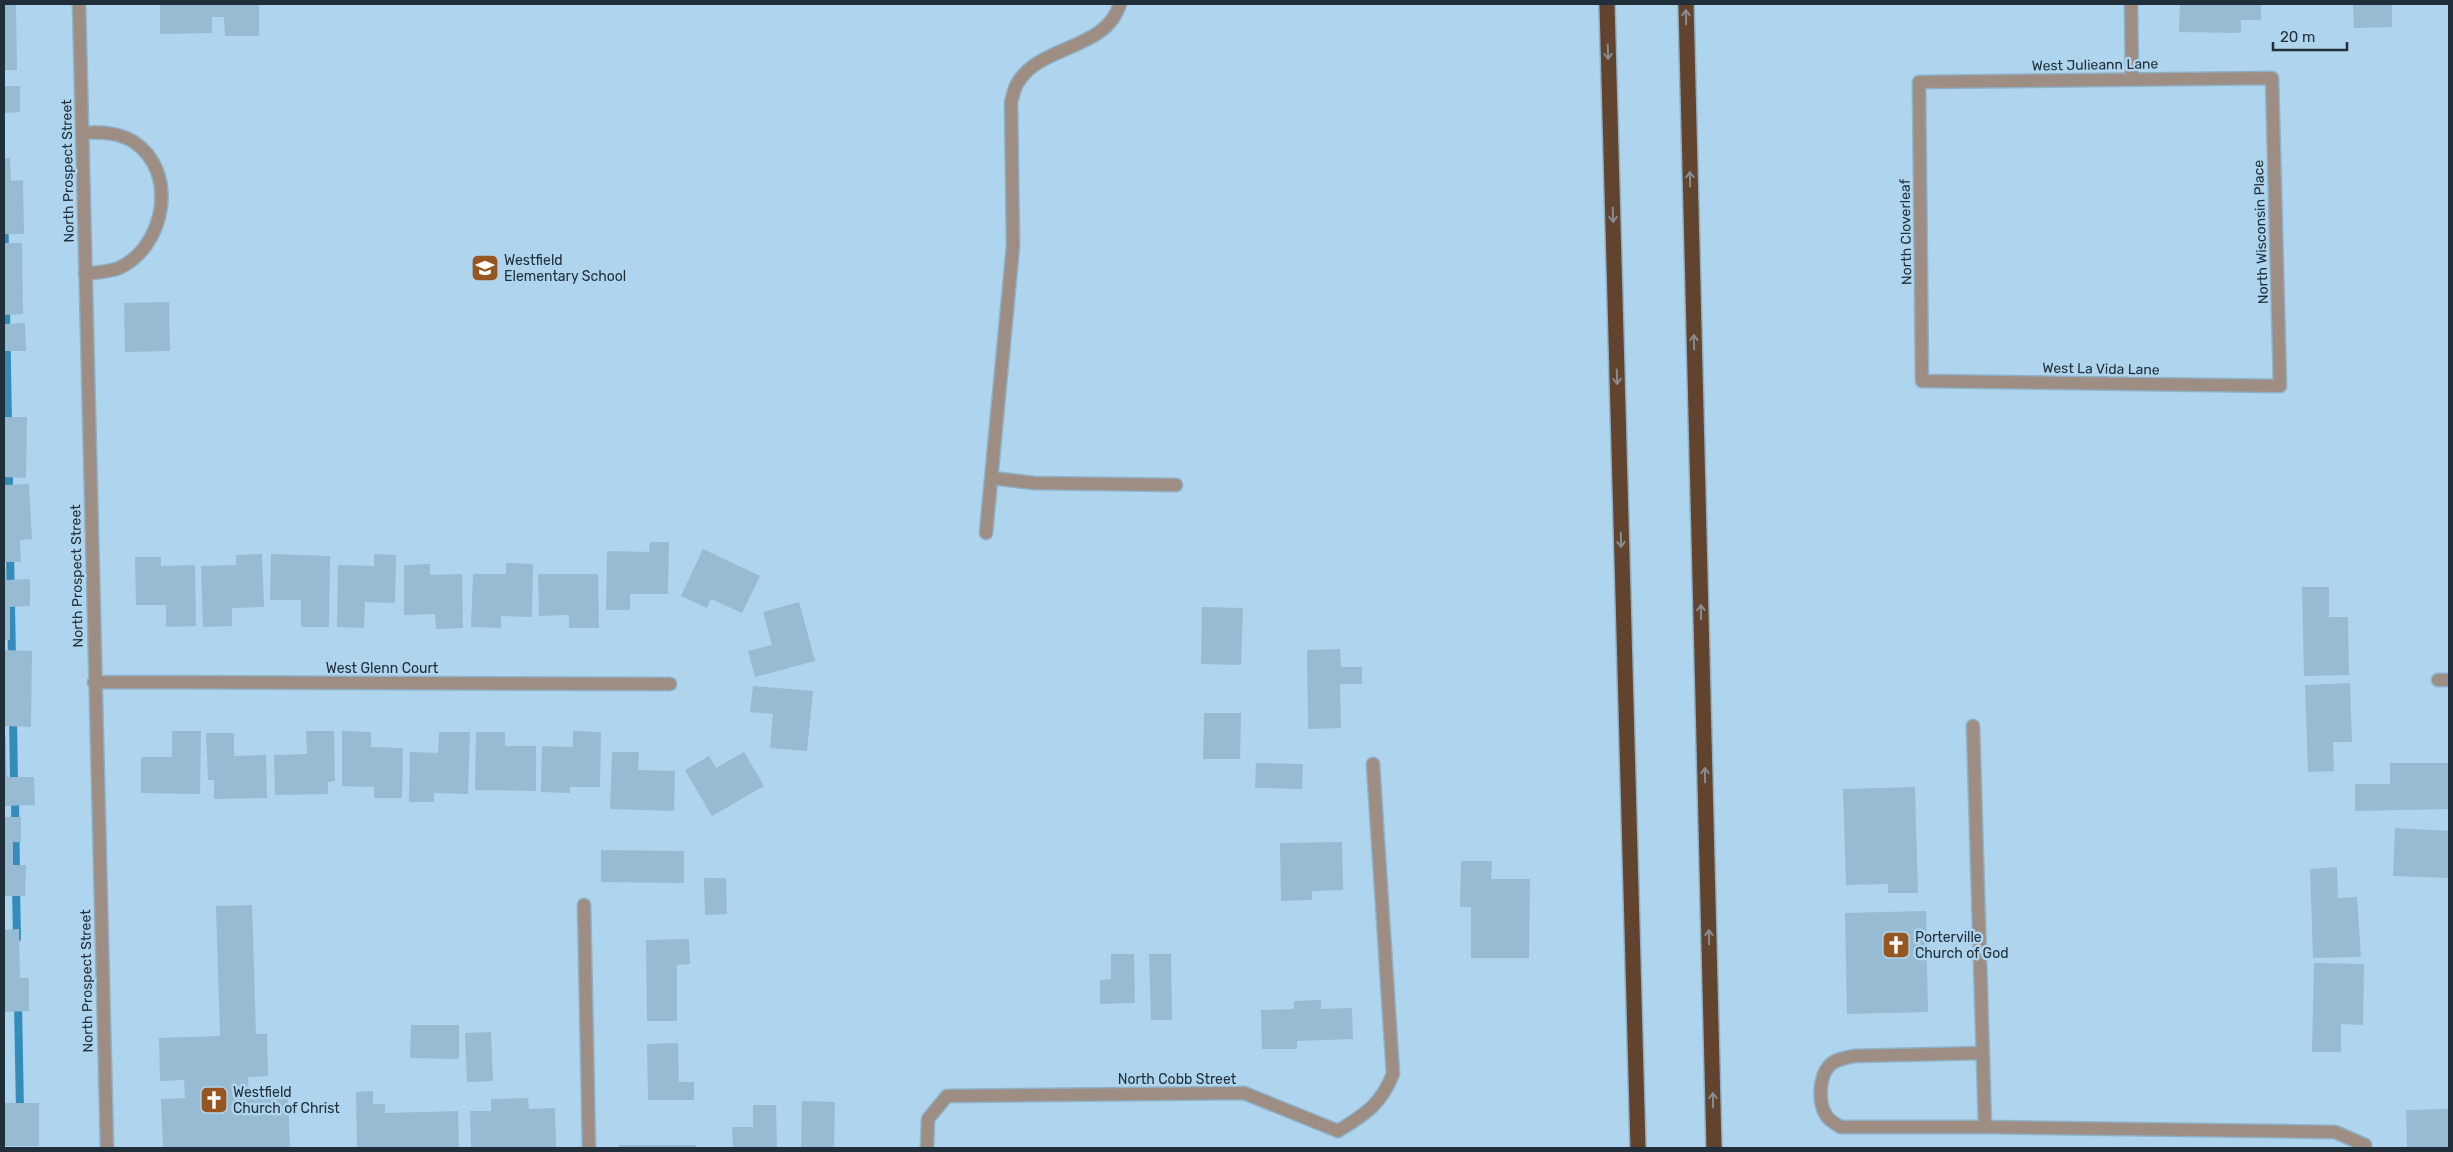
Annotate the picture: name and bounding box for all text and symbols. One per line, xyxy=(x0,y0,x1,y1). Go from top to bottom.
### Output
one-way arrow xyxy=(1681,9,1691,26)
scale bar xyxy=(2273,20,2347,52)
text: 20 m xyxy=(2280,28,2315,46)
one-way arrow xyxy=(1604,44,1613,60)
street label: West Julieann Lane xyxy=(2031,55,2159,75)
street label: North Prospect Street xyxy=(58,99,78,243)
street label: North Wisconsin Place xyxy=(2250,159,2272,304)
one-way arrow xyxy=(1685,172,1695,188)
street label: North Cloverleaf xyxy=(1897,178,1915,285)
one-way arrow xyxy=(1608,206,1618,223)
place label: Westfield Elementary School xyxy=(504,252,626,285)
school or university icon: Westfield Elementary School xyxy=(470,253,500,283)
one-way arrow xyxy=(1689,334,1699,350)
street label: West La Vida Lane xyxy=(2042,359,2160,379)
one-way arrow xyxy=(1612,369,1622,385)
street label: North Prospect Street xyxy=(67,504,87,648)
one-way arrow xyxy=(1617,532,1626,548)
one-way arrow xyxy=(1696,604,1705,620)
street label: West Glenn Court xyxy=(326,660,439,677)
one-way arrow xyxy=(1700,767,1709,783)
street label: North Prospect Street xyxy=(77,909,97,1053)
one-way arrow xyxy=(1704,929,1713,945)
place label: Porterville Church of God xyxy=(1915,929,2009,962)
church icon: Porterville Church of God xyxy=(1881,930,1911,960)
street label: North Cobb Street xyxy=(1118,1071,1237,1088)
place label: Westfield Church of Christ xyxy=(233,1084,340,1117)
church icon: Westfield Church of Christ xyxy=(199,1085,229,1115)
one-way arrow xyxy=(1708,1092,1717,1108)

